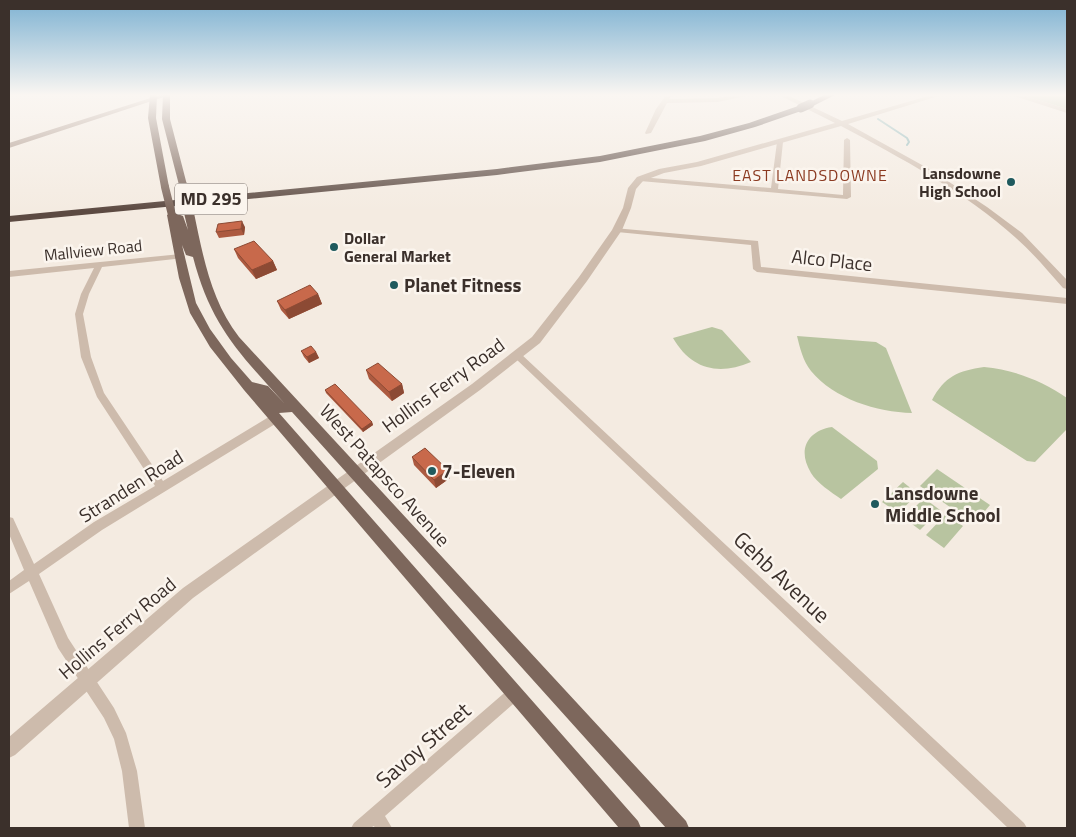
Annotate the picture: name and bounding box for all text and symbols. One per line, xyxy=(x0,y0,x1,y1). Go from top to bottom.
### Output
place label: Lansdowne High School xyxy=(919,161,1001,203)
district label: EAST LANDSDOWNE xyxy=(732,163,888,187)
marker: Lansdowne High School xyxy=(1005,176,1017,188)
road number: MD 295 xyxy=(175,183,247,214)
place label: Dollar General Market xyxy=(344,226,451,268)
street label: Mallview Road xyxy=(43,233,143,267)
marker: Dollar General Market xyxy=(328,241,340,253)
street label: Alco Place xyxy=(790,241,874,278)
place label: Planet Fitness xyxy=(404,270,521,299)
marker: Planet Fitness xyxy=(388,279,400,291)
street label: Hollins Ferry Road xyxy=(375,330,510,439)
street label: West Patapsco Avenue xyxy=(313,397,457,552)
street label: Stranden Road xyxy=(73,442,189,529)
place label: 7-Eleven xyxy=(442,456,515,485)
marker: 7-Eleven xyxy=(426,465,438,477)
place label: Lansdowne Middle School xyxy=(885,478,1001,529)
marker: Lansdowne Middle School xyxy=(869,498,881,510)
street label: Gehb Avenue xyxy=(726,523,838,631)
street label: Hollins Ferry Road xyxy=(52,570,182,686)
street label: Savoy Street xyxy=(368,694,478,796)

